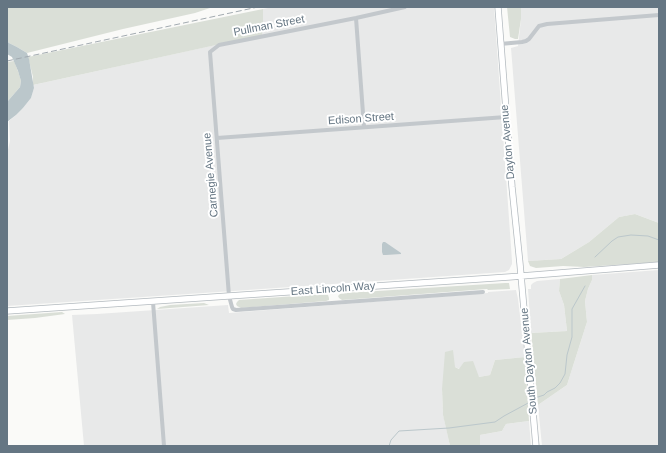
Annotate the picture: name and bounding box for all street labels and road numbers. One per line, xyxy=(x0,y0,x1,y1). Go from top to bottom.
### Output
street label: Pullman Street xyxy=(232,13,306,39)
street label: Dayton Avenue xyxy=(498,104,518,180)
street label: Edison Street xyxy=(328,110,394,128)
street label: Carnegie Avenue xyxy=(201,132,221,218)
street label: East Lincoln Way xyxy=(290,279,376,299)
street label: South Dayton Avenue xyxy=(518,307,540,415)

